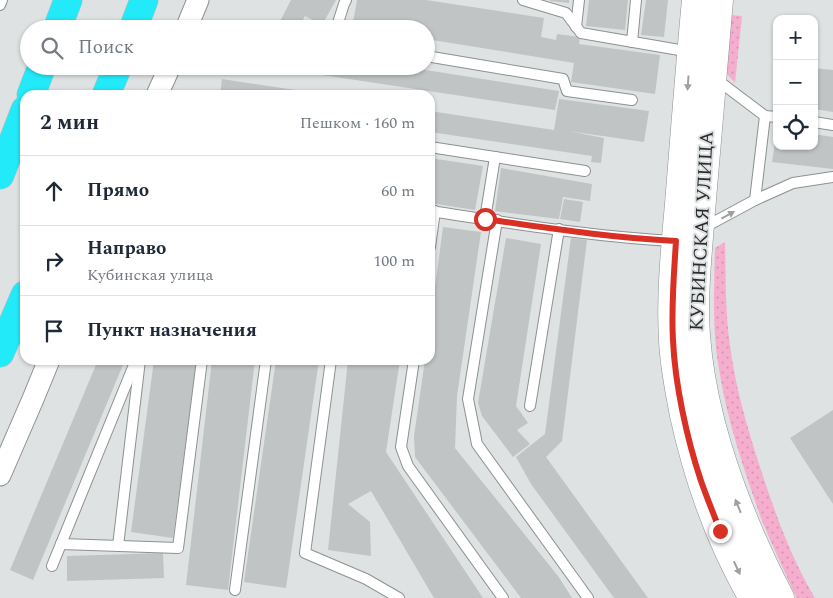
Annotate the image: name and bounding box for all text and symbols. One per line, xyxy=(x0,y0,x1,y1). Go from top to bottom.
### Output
map controls xyxy=(773,15,818,150)
button: + xyxy=(773,15,818,60)
search box xyxy=(20,20,435,75)
text: Поиск xyxy=(78,33,134,62)
icon: search xyxy=(38,34,66,62)
button: − xyxy=(773,60,818,105)
one-way arrow xyxy=(684,76,692,92)
button: locate xyxy=(773,105,818,150)
text: 2 мин xyxy=(40,107,99,139)
text: Пешком · 160 m xyxy=(300,111,415,135)
street label: КУБИНСКАЯ УЛИЦА xyxy=(682,130,722,332)
text: Прямо xyxy=(87,176,149,205)
icon: ahead xyxy=(40,177,68,205)
text: 60 m xyxy=(381,179,415,203)
route start xyxy=(474,208,497,231)
one-way arrow xyxy=(720,211,735,219)
text: Направо xyxy=(87,234,166,263)
icon: right xyxy=(40,247,68,275)
text: 100 m xyxy=(373,249,415,273)
text: Кубинская улица xyxy=(87,263,213,287)
text: Пункт назначения xyxy=(87,316,257,345)
icon: arrive xyxy=(40,317,68,345)
one-way arrow xyxy=(734,498,742,513)
route end xyxy=(709,520,732,543)
one-way arrow xyxy=(733,561,741,575)

